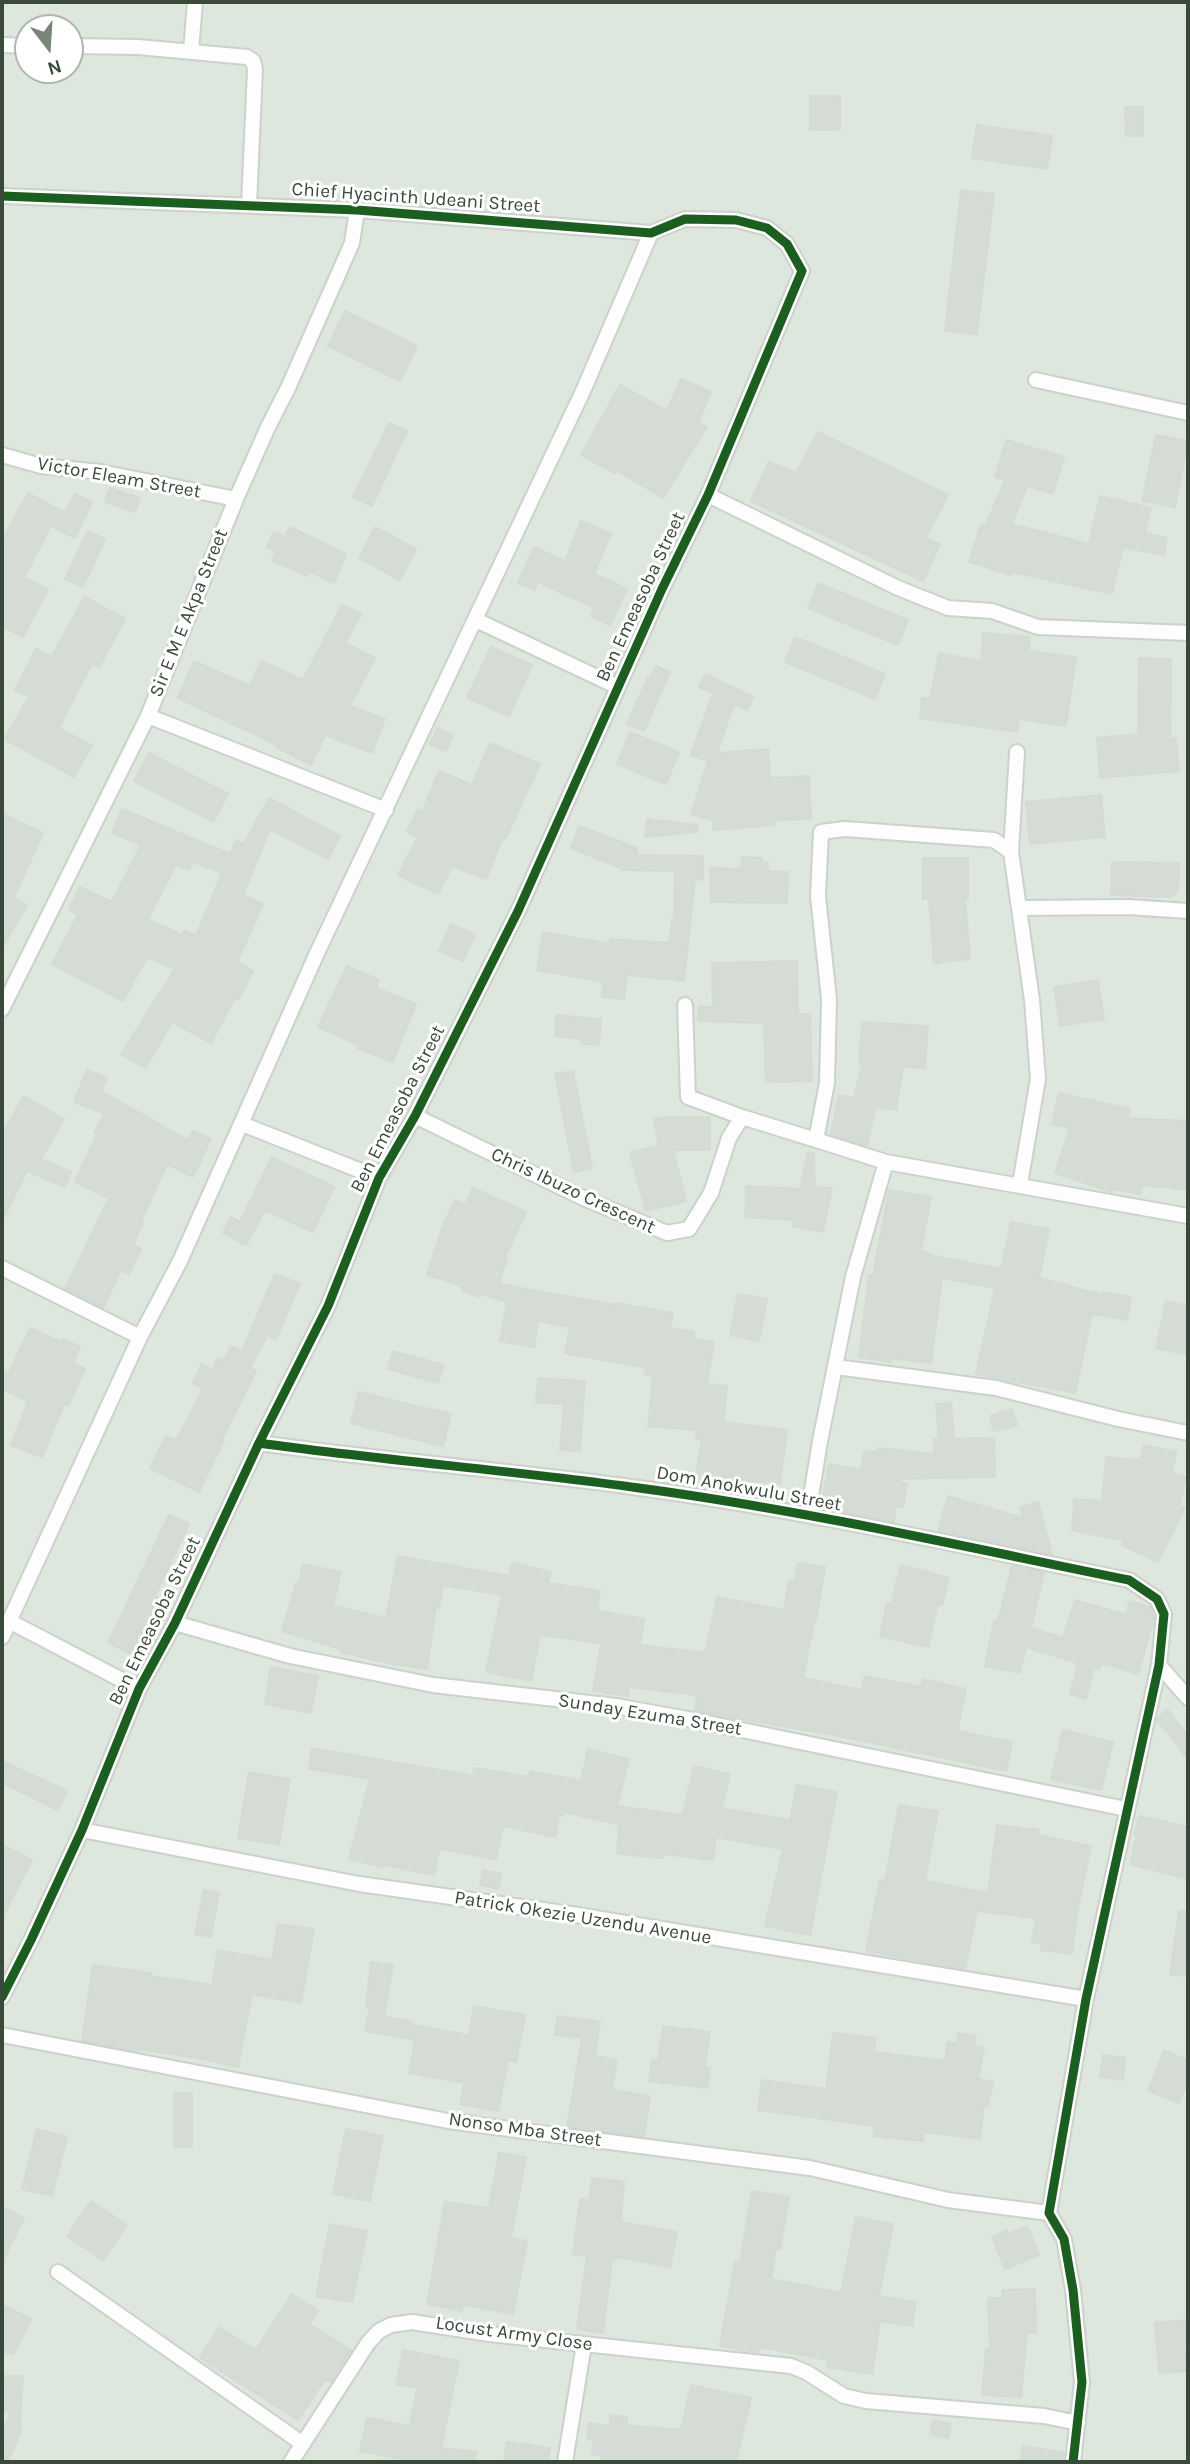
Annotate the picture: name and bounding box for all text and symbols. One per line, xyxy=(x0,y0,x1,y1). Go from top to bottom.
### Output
north arrow xyxy=(14,14,84,84)
text: N xyxy=(45,55,64,80)
street label: Chief Hyacinth Udeani Street xyxy=(291,178,541,218)
street label: Victor Eleam Street xyxy=(35,452,203,504)
street label: Ben Emeasoba Street xyxy=(592,508,690,686)
street label: Sir E M E Akpa Street xyxy=(145,526,233,700)
street label: Ben Emeasoba Street xyxy=(346,1021,450,1197)
street label: Chris Ibuzo Crescent xyxy=(487,1143,659,1239)
street label: Dom Anokwulu Street xyxy=(655,1461,843,1517)
street label: Ben Emeasoba Street xyxy=(104,1533,206,1709)
street label: Sunday Ezuma Street xyxy=(557,1689,743,1741)
street label: Patrick Okezie Uzendu Avenue xyxy=(453,1886,713,1950)
street label: Nonso Mba Street xyxy=(447,2108,603,2152)
street label: Locust Army Close xyxy=(434,2312,594,2356)

